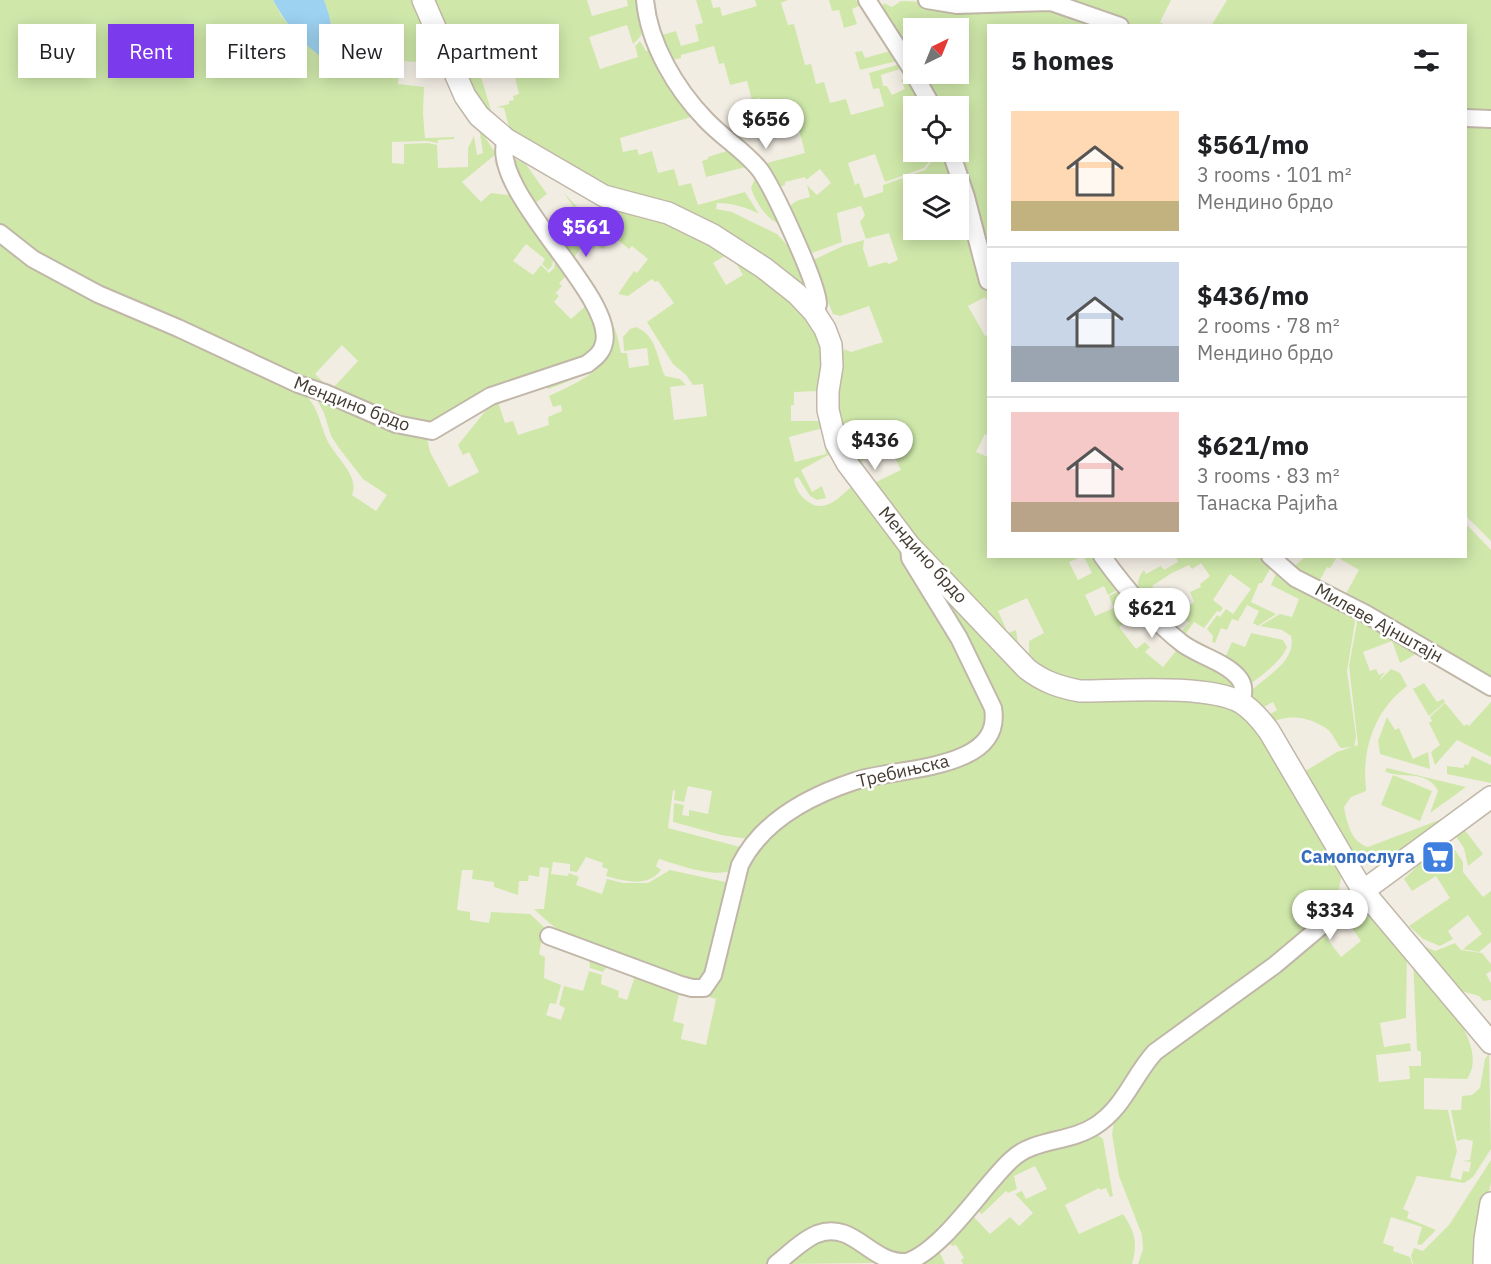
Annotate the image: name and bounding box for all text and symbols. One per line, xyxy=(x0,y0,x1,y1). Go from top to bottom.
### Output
north arrow xyxy=(903,18,969,84)
map controls xyxy=(903,18,969,240)
chip: Buy xyxy=(18,24,96,78)
chip: Rent xyxy=(108,24,194,78)
chip: Filters xyxy=(206,24,307,78)
chip: New xyxy=(319,24,404,78)
chip: Apartment xyxy=(416,24,559,78)
text: 5 homes xyxy=(1011,43,1114,77)
icon: filters xyxy=(1410,44,1443,77)
button: locate xyxy=(903,96,969,162)
pin: $656 xyxy=(730,99,802,150)
text: $656 xyxy=(742,105,790,132)
text: $561/mo xyxy=(1197,127,1309,161)
icon: home xyxy=(1059,135,1131,207)
text: 3 rooms · 101 m² xyxy=(1197,161,1352,188)
button: layers xyxy=(903,174,969,240)
text: Мендино брдо xyxy=(1197,188,1333,215)
pin: $561 xyxy=(550,207,622,258)
text: $561 xyxy=(562,213,610,240)
text: $436/mo xyxy=(1197,278,1309,312)
icon: home xyxy=(1059,286,1131,358)
text: 2 rooms · 78 m² xyxy=(1197,312,1340,339)
text: Мендино брдо xyxy=(1197,339,1333,366)
street label: Мендино брдо xyxy=(291,371,414,436)
pin: $436 xyxy=(839,420,911,471)
text: $436 xyxy=(851,426,899,453)
text: $621/mo xyxy=(1197,428,1309,462)
icon: home xyxy=(1059,436,1131,508)
text: 3 rooms · 83 m² xyxy=(1197,462,1340,489)
text: Танаска Рајића xyxy=(1197,489,1338,516)
street label: Мендино брдо xyxy=(874,501,973,608)
street label: Милеве Ајнштајн xyxy=(1311,578,1448,667)
pin: $621 xyxy=(1116,588,1188,639)
text: $621 xyxy=(1128,594,1176,621)
street label: Требињска xyxy=(855,749,952,792)
supermarket icon: Самопослуга xyxy=(1420,839,1456,875)
place label: Самопослуга xyxy=(1301,845,1415,868)
pin: $334 xyxy=(1294,890,1366,941)
text: $334 xyxy=(1306,896,1354,923)

